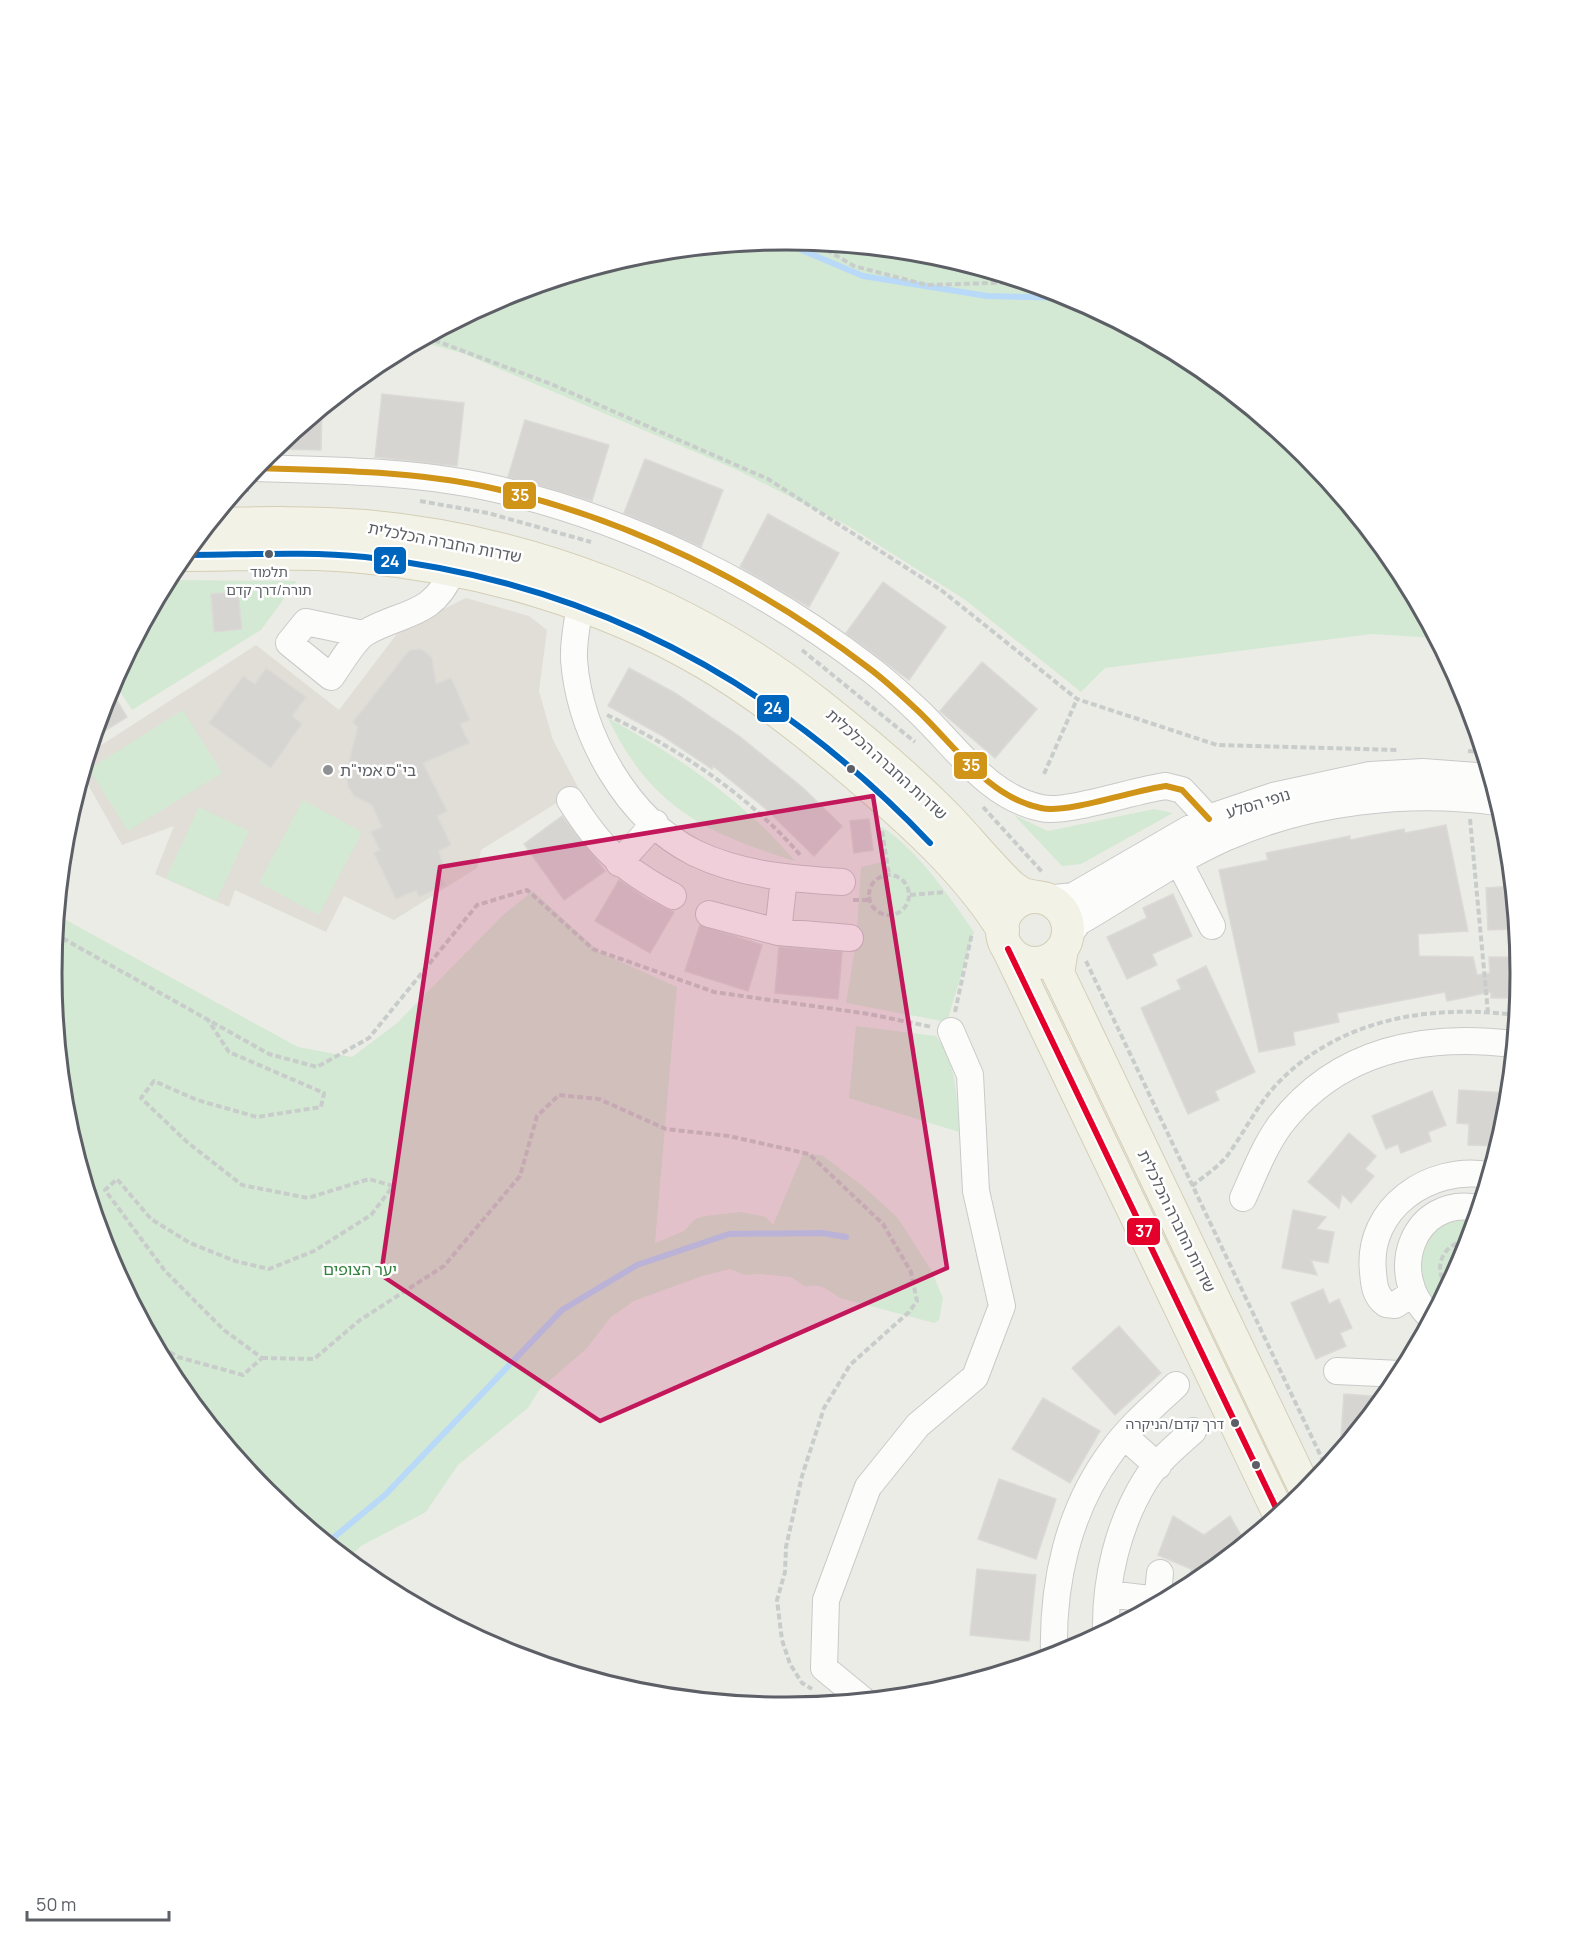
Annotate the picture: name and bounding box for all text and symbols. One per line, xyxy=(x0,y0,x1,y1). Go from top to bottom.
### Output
line badge: 35 xyxy=(502,481,537,510)
text: 35 xyxy=(511,484,529,506)
street label: שדרות החברה הכלכלית xyxy=(366,516,524,568)
line badge: 24 xyxy=(373,546,407,575)
marker: תלמוד תורה/דרך קדם xyxy=(263,548,275,560)
text: 24 xyxy=(381,550,399,572)
place label: תלמוד תורה/דרך קדם xyxy=(226,562,312,599)
line badge: 24 xyxy=(756,694,790,723)
text: 24 xyxy=(764,697,782,719)
street label: שדרות החברה הכלכלית xyxy=(822,704,952,824)
line badge: 35 xyxy=(953,751,988,780)
text: 35 xyxy=(962,754,980,776)
place label: בי"ס אמי"ת xyxy=(340,759,416,781)
marker: בי"ס אמי"ת xyxy=(321,763,335,777)
unlabelled marker xyxy=(845,763,857,775)
street label: נופי הסלע xyxy=(1223,783,1293,823)
street label: שדרות החברה הכלכלית xyxy=(1133,1146,1221,1296)
line badge: 37 xyxy=(1126,1217,1161,1246)
text: 37 xyxy=(1135,1220,1153,1242)
park label: יער הצופים xyxy=(323,1258,397,1280)
place label: דרך קדם/הניקרה xyxy=(1125,1414,1224,1433)
marker: דרך קדם/הניקרה xyxy=(1229,1417,1241,1429)
unlabelled marker xyxy=(1250,1459,1262,1471)
scale bar xyxy=(27,1884,170,1922)
text: 50 m xyxy=(36,1892,76,1916)

